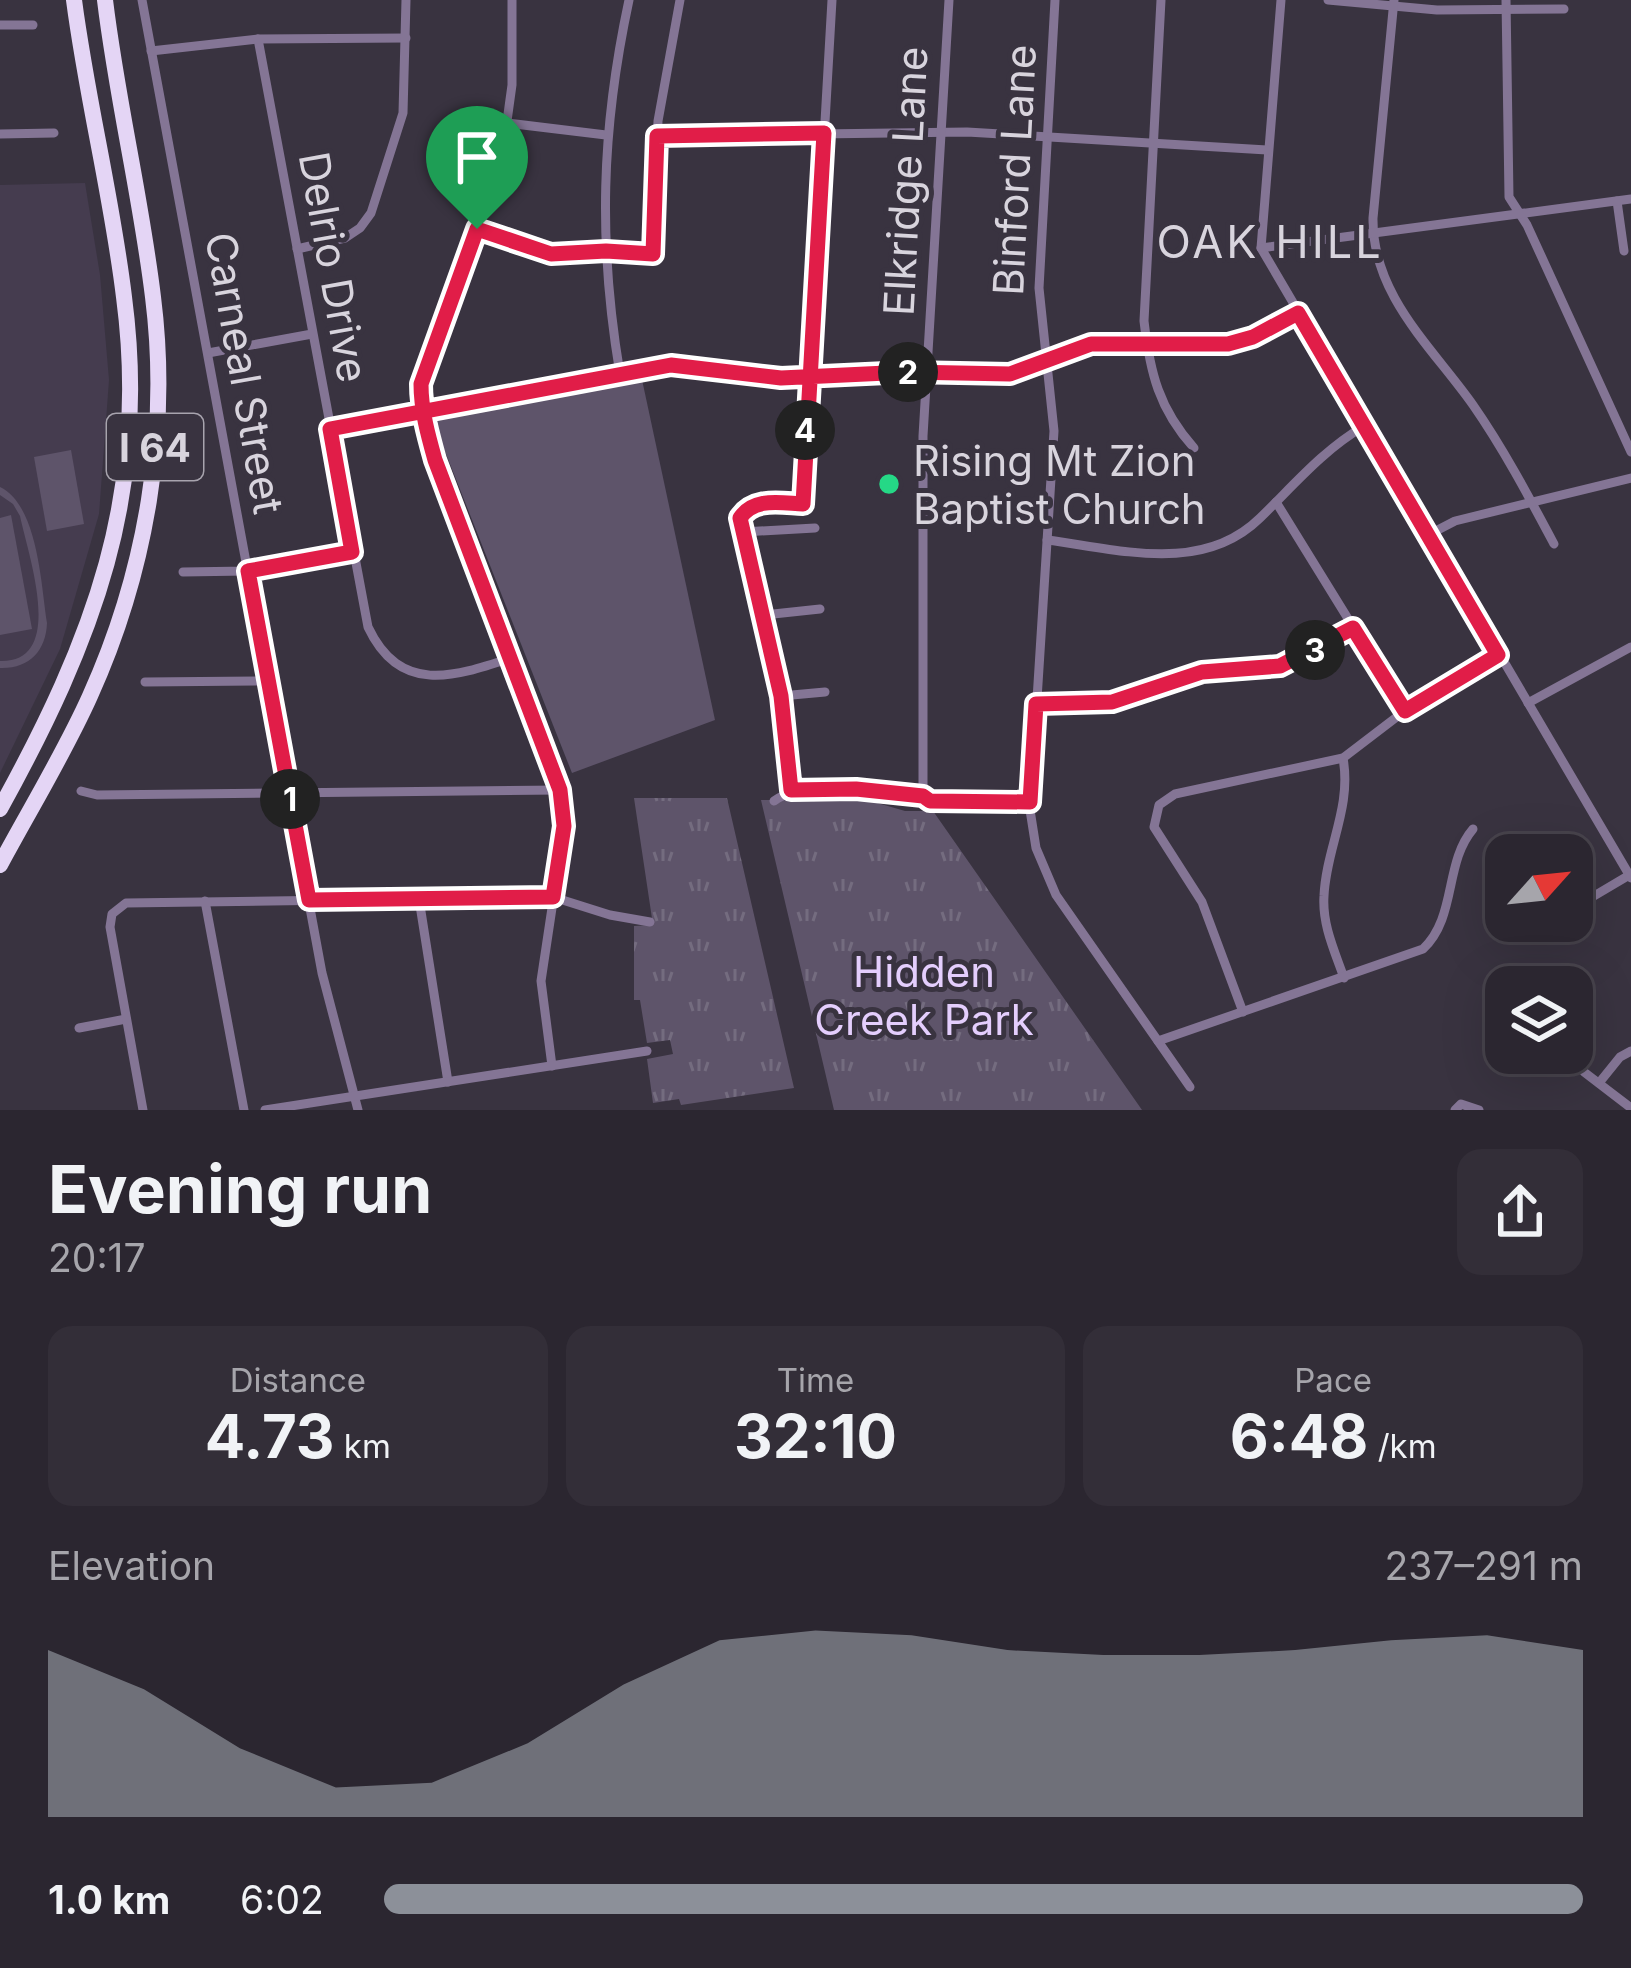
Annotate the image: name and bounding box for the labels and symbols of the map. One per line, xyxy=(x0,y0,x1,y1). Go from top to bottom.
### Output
street label: Binford Lane xyxy=(982,43,1046,297)
street label: Elkridge Lane xyxy=(872,45,938,317)
pin xyxy=(426,106,528,229)
street label: Delrio Drive xyxy=(289,148,379,386)
district label: OAK HILL xyxy=(1156,214,1384,269)
street label: Carneal Street xyxy=(195,228,295,518)
pin: 2 xyxy=(878,342,938,402)
pin: 4 xyxy=(775,400,835,460)
road number: I 64 xyxy=(107,414,203,480)
place label: Rising Mt Zion Baptist Church xyxy=(913,435,1206,534)
marker: Rising Mt Zion Baptist Church xyxy=(876,471,902,497)
pin: 3 xyxy=(1285,620,1345,680)
pin: 1 xyxy=(260,769,320,829)
north arrow xyxy=(1485,834,1593,942)
park label: Hidden Creek Park xyxy=(814,946,1034,1045)

